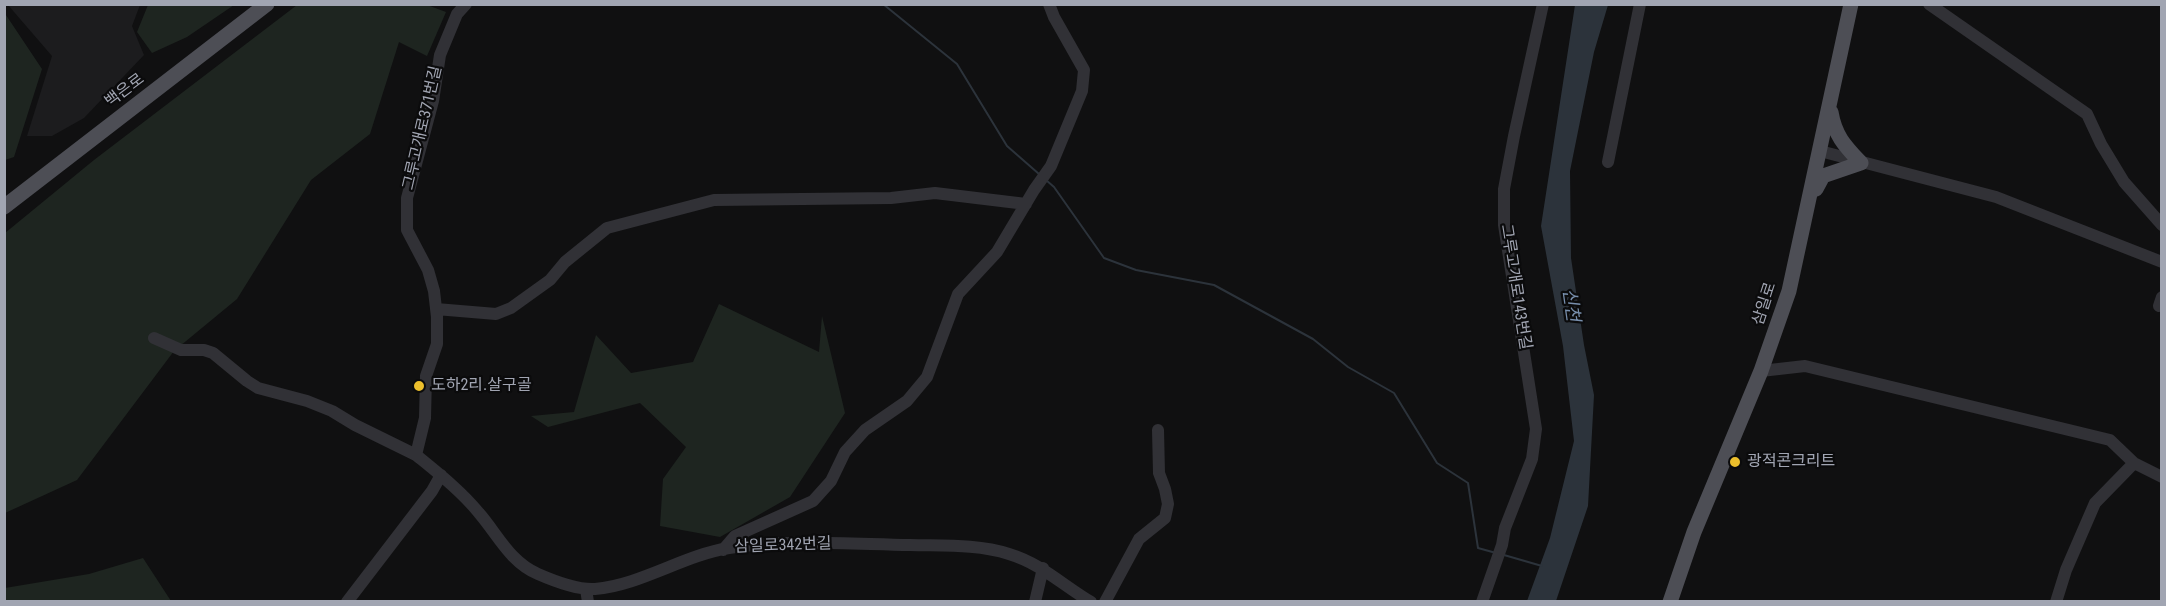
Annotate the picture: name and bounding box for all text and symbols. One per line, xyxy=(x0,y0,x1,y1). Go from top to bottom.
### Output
street label: 그루고개로371번길 xyxy=(399,64,447,192)
street label: 백은로 xyxy=(102,70,148,112)
street label: 그루고개로143번길 xyxy=(1496,223,1534,351)
street label: 삼일로 xyxy=(1749,280,1781,328)
water label: 신천 xyxy=(1557,287,1583,323)
place label: 도하2리.살구골 xyxy=(431,376,531,396)
marker: 도하2리.살구골 xyxy=(412,379,426,393)
place label: 광적콘크리트 xyxy=(1747,452,1835,472)
marker: 광적콘크리트 xyxy=(1728,455,1742,469)
street label: 삼일로342번길 xyxy=(734,535,832,557)

